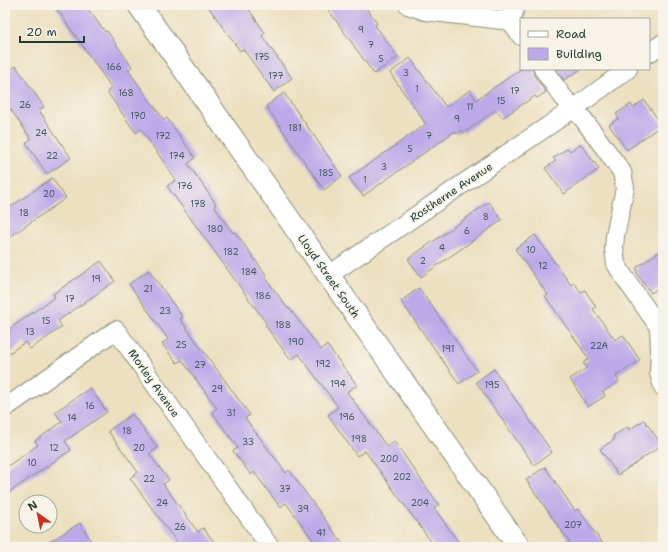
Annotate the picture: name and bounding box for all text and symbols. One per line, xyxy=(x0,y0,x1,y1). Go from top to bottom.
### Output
scale bar xyxy=(20,18,84,44)
legend xyxy=(520,18,650,70)
text: 20 m xyxy=(26,24,57,40)
house number: 9 xyxy=(358,24,364,36)
text: Road xyxy=(556,26,587,42)
house number: 7 xyxy=(368,39,374,51)
text: Building xyxy=(556,46,602,62)
house number: 175 xyxy=(255,51,269,63)
house number: 5 xyxy=(378,53,384,65)
house number: 166 xyxy=(106,61,122,73)
house number: 3 xyxy=(403,67,409,79)
house number: 177 xyxy=(268,70,284,82)
house number: 1 xyxy=(415,83,419,95)
house number: 17 xyxy=(510,85,520,97)
house number: 168 xyxy=(118,87,134,99)
house number: 15 xyxy=(496,95,506,107)
house number: 26 xyxy=(19,99,31,111)
house number: 11 xyxy=(466,101,474,113)
house number: 170 xyxy=(130,110,146,122)
house number: 9 xyxy=(454,113,460,125)
house number: 181 xyxy=(288,122,302,134)
house number: 24 xyxy=(35,127,47,139)
house number: 172 xyxy=(155,130,171,142)
house number: 7 xyxy=(426,130,432,142)
house number: 5 xyxy=(407,143,413,155)
house number: 22 xyxy=(46,150,58,162)
house number: 174 xyxy=(169,150,185,162)
street label: Rostherne Avenue xyxy=(407,159,496,226)
house number: 3 xyxy=(381,161,387,173)
house number: 185 xyxy=(318,167,334,179)
house number: 1 xyxy=(363,174,367,186)
house number: 176 xyxy=(177,180,193,192)
house number: 20 xyxy=(43,188,55,200)
house number: 178 xyxy=(190,198,206,210)
house number: 18 xyxy=(19,207,29,219)
house number: 8 xyxy=(483,211,489,223)
house number: 180 xyxy=(207,223,223,235)
house number: 6 xyxy=(464,225,470,237)
street label: Lloyd Street South xyxy=(294,231,363,321)
house number: 4 xyxy=(439,242,445,254)
house number: 10 xyxy=(526,244,536,256)
house number: 182 xyxy=(223,246,239,258)
house number: 2 xyxy=(420,255,426,267)
house number: 12 xyxy=(538,260,548,272)
house number: 184 xyxy=(241,266,257,278)
house number: 19 xyxy=(91,273,101,285)
house number: 21 xyxy=(143,283,153,295)
house number: 186 xyxy=(255,290,271,302)
house number: 17 xyxy=(65,293,75,305)
house number: 23 xyxy=(159,305,171,317)
house number: 15 xyxy=(41,315,51,327)
house number: 188 xyxy=(275,319,291,331)
house number: 13 xyxy=(25,326,35,338)
house number: 190 xyxy=(288,336,304,348)
house number: 25 xyxy=(175,339,187,351)
house number: 22A xyxy=(590,340,609,352)
house number: 191 xyxy=(441,343,455,355)
street label: Morley Avenue xyxy=(124,346,183,420)
house number: 192 xyxy=(315,358,331,370)
house number: 27 xyxy=(194,359,206,371)
house number: 194 xyxy=(330,378,346,390)
house number: 195 xyxy=(484,379,500,391)
house number: 29 xyxy=(211,383,223,395)
house number: 16 xyxy=(85,400,95,412)
house number: 31 xyxy=(226,407,236,419)
house number: 196 xyxy=(339,411,355,423)
house number: 14 xyxy=(67,412,77,424)
house number: 18 xyxy=(122,425,132,437)
house number: 198 xyxy=(351,433,367,445)
house number: 33 xyxy=(242,436,254,448)
house number: 12 xyxy=(49,442,59,454)
house number: 20 xyxy=(133,442,145,454)
house number: 200 xyxy=(380,453,398,465)
house number: 10 xyxy=(27,457,37,469)
house number: 202 xyxy=(393,471,411,483)
house number: 22 xyxy=(143,473,155,485)
house number: 37 xyxy=(279,483,291,495)
north arrow xyxy=(18,494,58,534)
text: N xyxy=(25,497,41,515)
house number: 24 xyxy=(156,497,168,509)
house number: 204 xyxy=(411,497,429,509)
house number: 39 xyxy=(297,503,309,515)
house number: 207 xyxy=(564,519,582,531)
house number: 26 xyxy=(174,521,186,533)
house number: 41 xyxy=(316,527,326,539)

